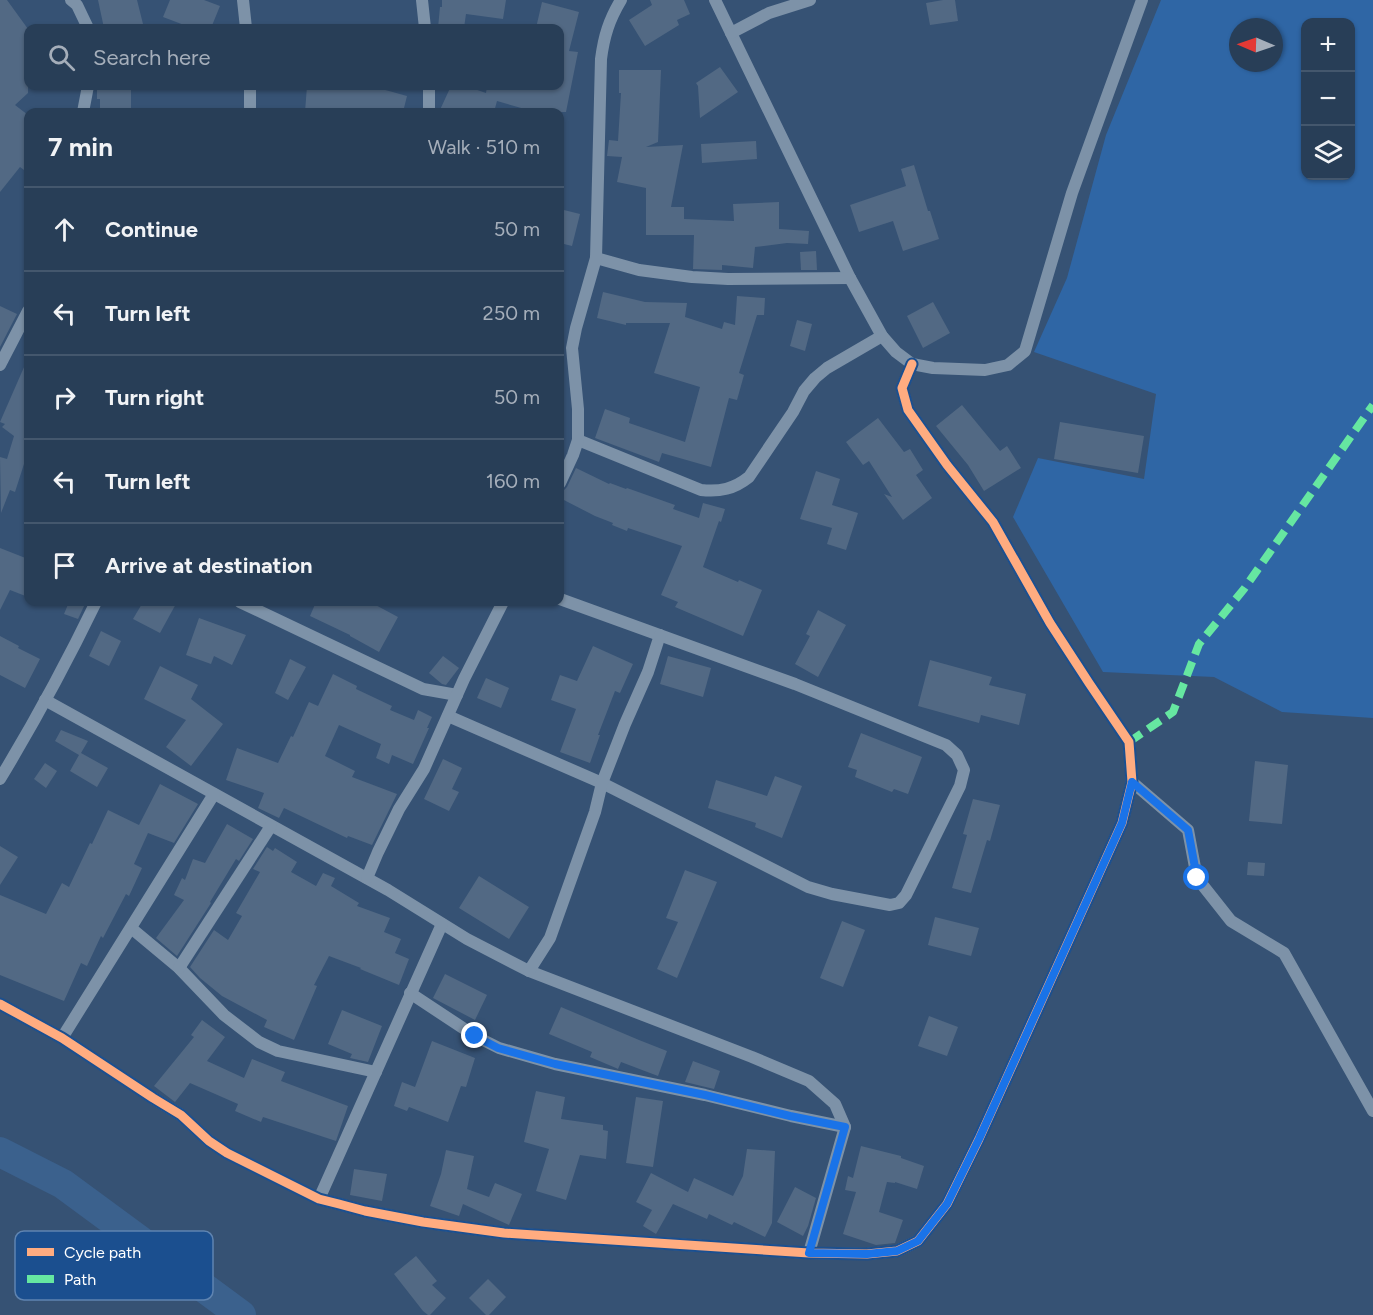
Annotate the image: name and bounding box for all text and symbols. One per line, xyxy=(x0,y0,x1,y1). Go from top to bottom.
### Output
north arrow xyxy=(1229,18,1283,72)
map controls xyxy=(1301,18,1355,180)
button: + xyxy=(1301,18,1355,72)
search box xyxy=(24,24,564,90)
icon: search xyxy=(45,41,78,74)
text: Search here xyxy=(93,44,211,71)
button: − xyxy=(1301,72,1355,126)
button: layers xyxy=(1301,126,1355,180)
text: 7 min xyxy=(48,131,113,163)
text: Walk · 510 m xyxy=(428,135,540,159)
icon: ahead xyxy=(48,213,81,246)
text: Continue xyxy=(105,216,198,243)
text: 50 m xyxy=(494,217,540,241)
icon: left xyxy=(48,297,81,330)
text: Turn left xyxy=(105,300,191,327)
text: 250 m xyxy=(483,301,540,325)
icon: right xyxy=(48,381,81,414)
text: Turn right xyxy=(105,384,204,411)
text: 50 m xyxy=(494,385,540,409)
icon: left xyxy=(48,465,81,498)
text: Turn left xyxy=(105,468,191,495)
text: 160 m xyxy=(486,469,540,493)
icon: arrive xyxy=(48,549,81,582)
text: Arrive at destination xyxy=(105,552,313,579)
route start xyxy=(1183,864,1209,890)
route end xyxy=(461,1022,487,1048)
legend xyxy=(15,1231,213,1300)
text: Cycle path xyxy=(64,1243,141,1262)
text: Path xyxy=(64,1270,96,1289)

